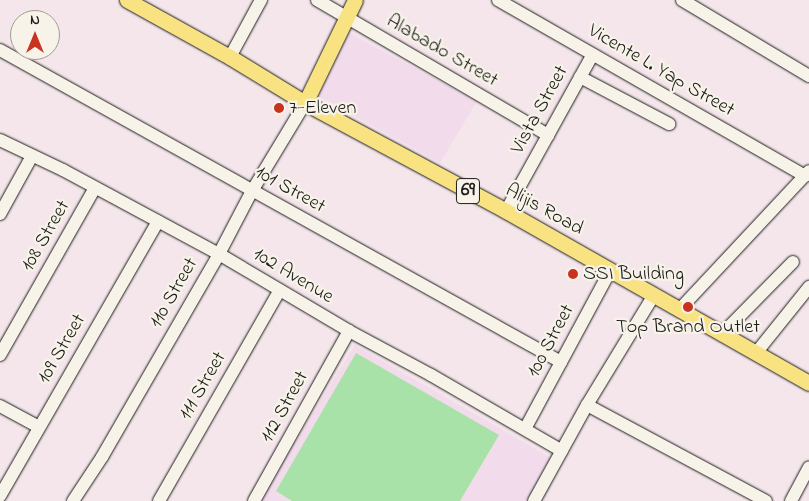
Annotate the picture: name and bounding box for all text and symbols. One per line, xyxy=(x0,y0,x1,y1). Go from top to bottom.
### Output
street label: Alabado Street xyxy=(382,9,502,93)
north arrow xyxy=(10,10,60,60)
text: N xyxy=(30,10,40,31)
street label: Vicente L. Yap Street xyxy=(584,19,738,123)
street label: Vista Street xyxy=(506,62,574,158)
place label: 7-Eleven xyxy=(289,96,356,120)
marker: 7-Eleven xyxy=(273,102,285,114)
street label: 101 Street xyxy=(251,161,329,219)
road number: 69 xyxy=(456,175,480,208)
street label: Alijis Road xyxy=(501,179,587,241)
street label: 108 Street xyxy=(16,196,76,276)
street label: 102 Avenue xyxy=(248,243,338,309)
street label: 110 Street xyxy=(144,254,204,332)
place label: SSI Building xyxy=(583,262,684,286)
marker: SSI Building xyxy=(567,268,579,280)
street label: 100 Street xyxy=(522,300,580,382)
marker: Top Brand Outlet xyxy=(682,301,694,313)
street label: 109 Street xyxy=(33,310,91,388)
place label: Top Brand Outlet xyxy=(616,315,760,339)
street label: 111 Street xyxy=(174,348,232,424)
street label: 112 Street xyxy=(256,367,314,447)

